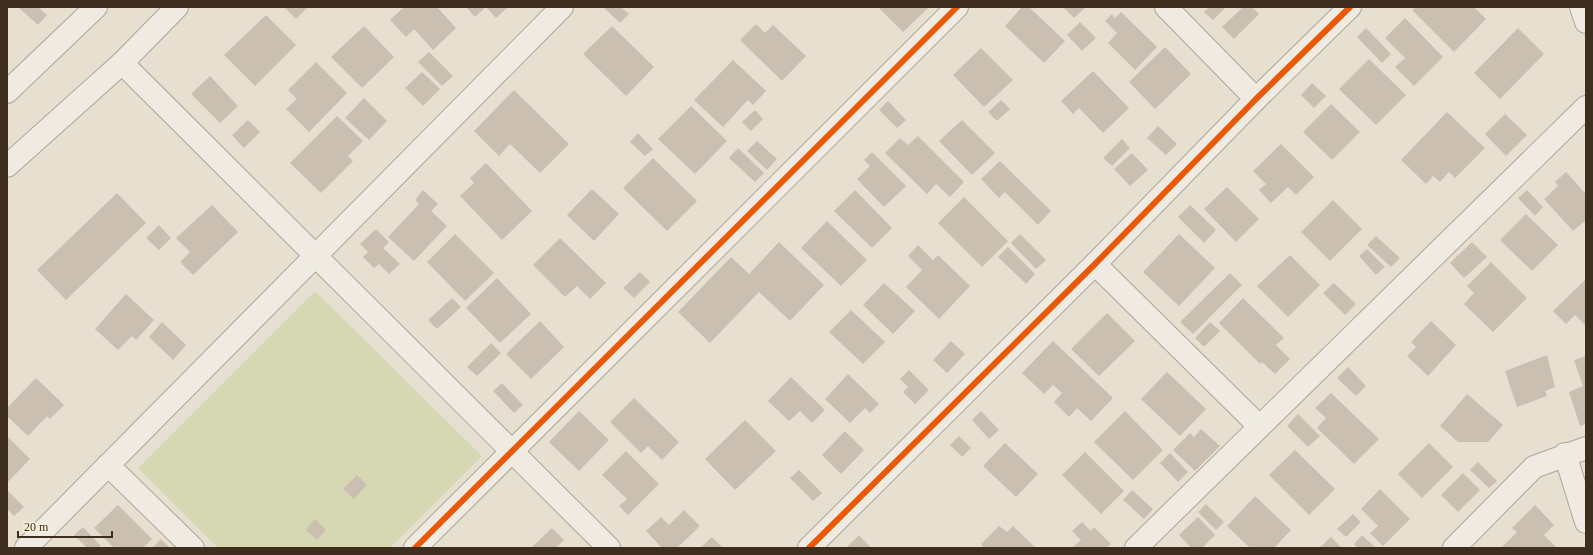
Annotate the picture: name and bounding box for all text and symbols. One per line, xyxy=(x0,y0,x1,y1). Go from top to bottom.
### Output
scale bar xyxy=(18,513,112,539)
text: 20 m xyxy=(24,520,49,534)

